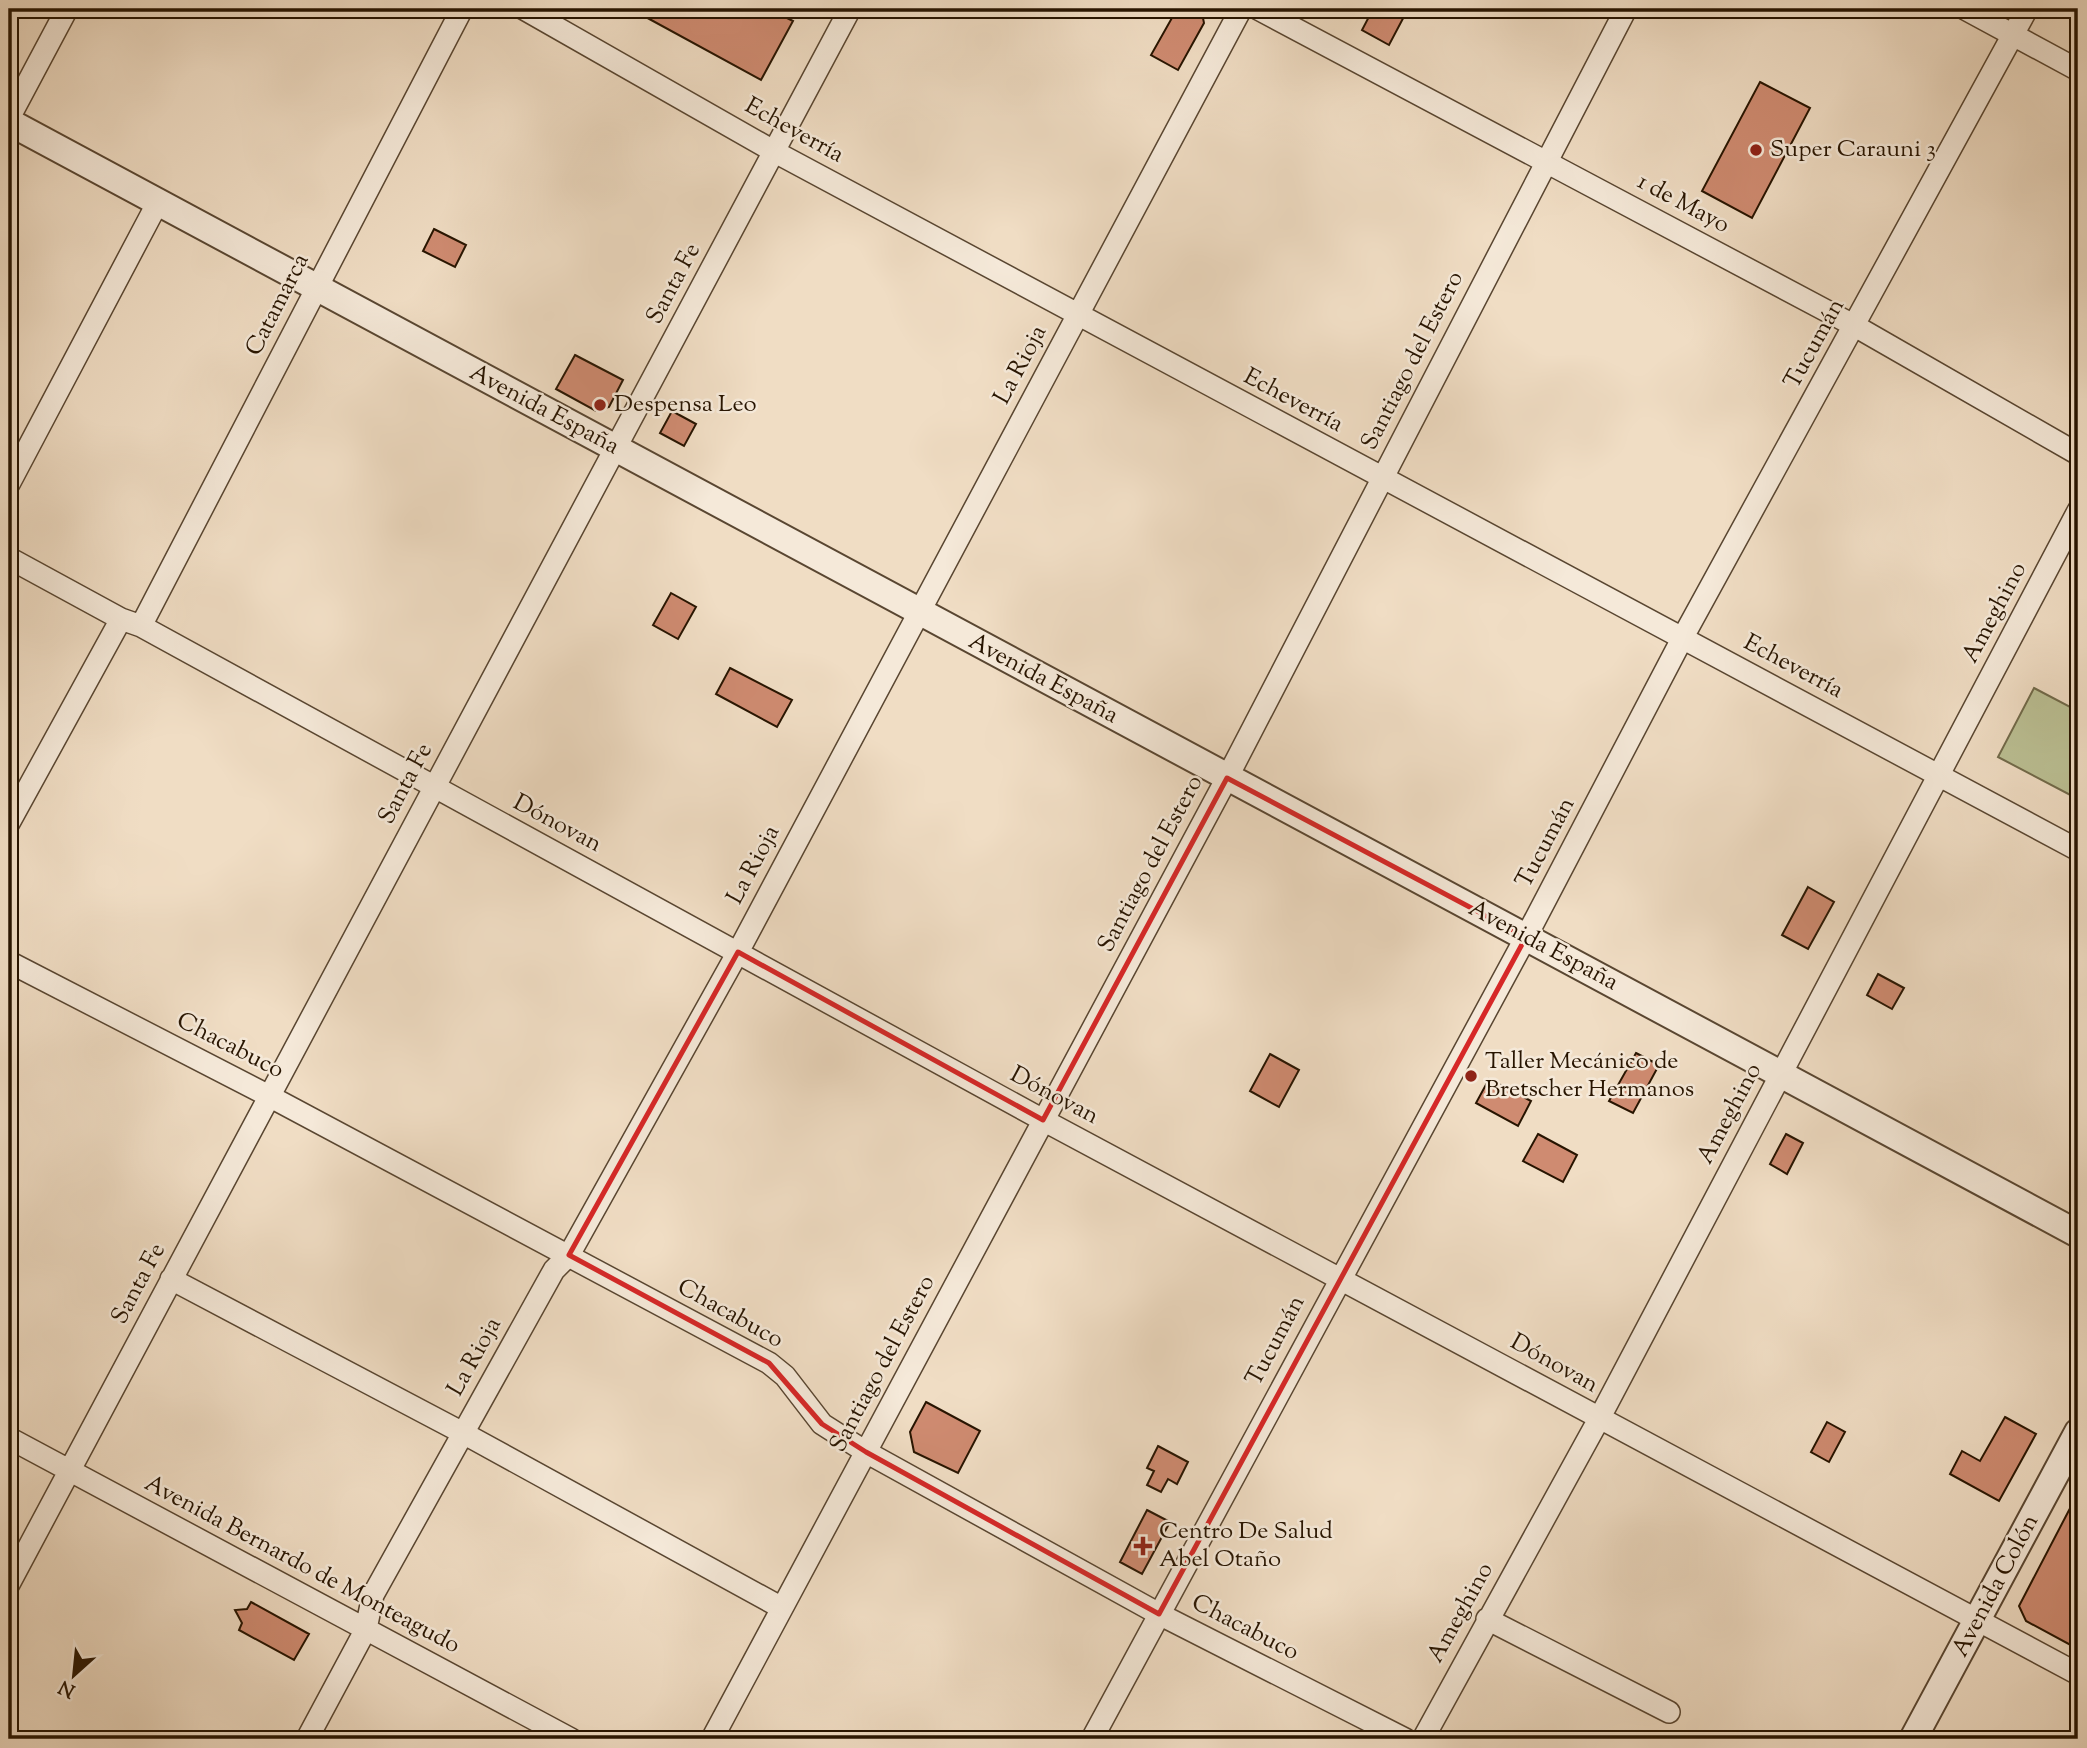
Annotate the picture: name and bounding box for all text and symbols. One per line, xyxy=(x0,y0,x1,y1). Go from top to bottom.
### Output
street label: Echeverría xyxy=(738,90,850,172)
place label: Super Carauni 3 xyxy=(1770,133,1936,167)
marker: Super Carauni 3 xyxy=(1748,142,1764,158)
street label: 1 de Mayo xyxy=(1631,165,1735,243)
street label: Santa Fe xyxy=(638,237,710,331)
street label: Catamarca xyxy=(238,248,318,362)
street label: Santiago del Estero xyxy=(1353,266,1473,456)
street label: Tucumán xyxy=(1776,293,1854,395)
street label: La Rioja xyxy=(986,319,1056,411)
street label: Avenida España xyxy=(463,356,625,464)
street label: Echeverría xyxy=(1237,360,1349,442)
place label: Despensa Leo xyxy=(614,388,757,422)
marker: Despensa Leo xyxy=(592,397,608,413)
street label: Ameghino xyxy=(1954,556,2036,670)
street label: Avenida España xyxy=(962,625,1124,733)
street label: Echeverría xyxy=(1737,626,1849,708)
street label: Santa Fe xyxy=(370,737,442,831)
street label: Santiago del Estero xyxy=(1090,769,1212,959)
street label: Dónovan xyxy=(506,786,608,862)
street label: Tucumán xyxy=(1508,792,1584,894)
street label: La Rioja xyxy=(719,819,789,911)
street label: Avenida España xyxy=(1462,892,1624,1000)
street label: Chacabuco xyxy=(170,1004,290,1088)
place label: Taller Mecánico de Bretscher Hermanos xyxy=(1485,1045,1694,1107)
street label: Ameghino xyxy=(1689,1057,1771,1171)
street label: Dónovan xyxy=(1003,1058,1105,1134)
marker: Taller Mecánico de Bretscher Hermanos xyxy=(1463,1068,1479,1084)
street label: Santa Fe xyxy=(103,1237,175,1331)
street label: Santiago del Estero xyxy=(822,1269,944,1459)
street label: Chacabuco xyxy=(671,1271,789,1357)
street label: Tucumán xyxy=(1238,1290,1314,1392)
street label: La Rioja xyxy=(439,1311,511,1403)
street label: Dónovan xyxy=(1504,1326,1604,1402)
street label: Avenida Bernardo de Monteagudo xyxy=(138,1467,466,1663)
street label: Avenida Colón xyxy=(1944,1509,2048,1663)
place label: Centro De Salud Abel Otaño xyxy=(1159,1515,1333,1577)
marker: Centro De Salud Abel Otaño xyxy=(1133,1536,1153,1556)
street label: Ameghino xyxy=(1419,1557,1503,1669)
street label: Chacabuco xyxy=(1185,1586,1305,1670)
north arrow xyxy=(38,1640,108,1710)
text: N xyxy=(55,1672,80,1703)

